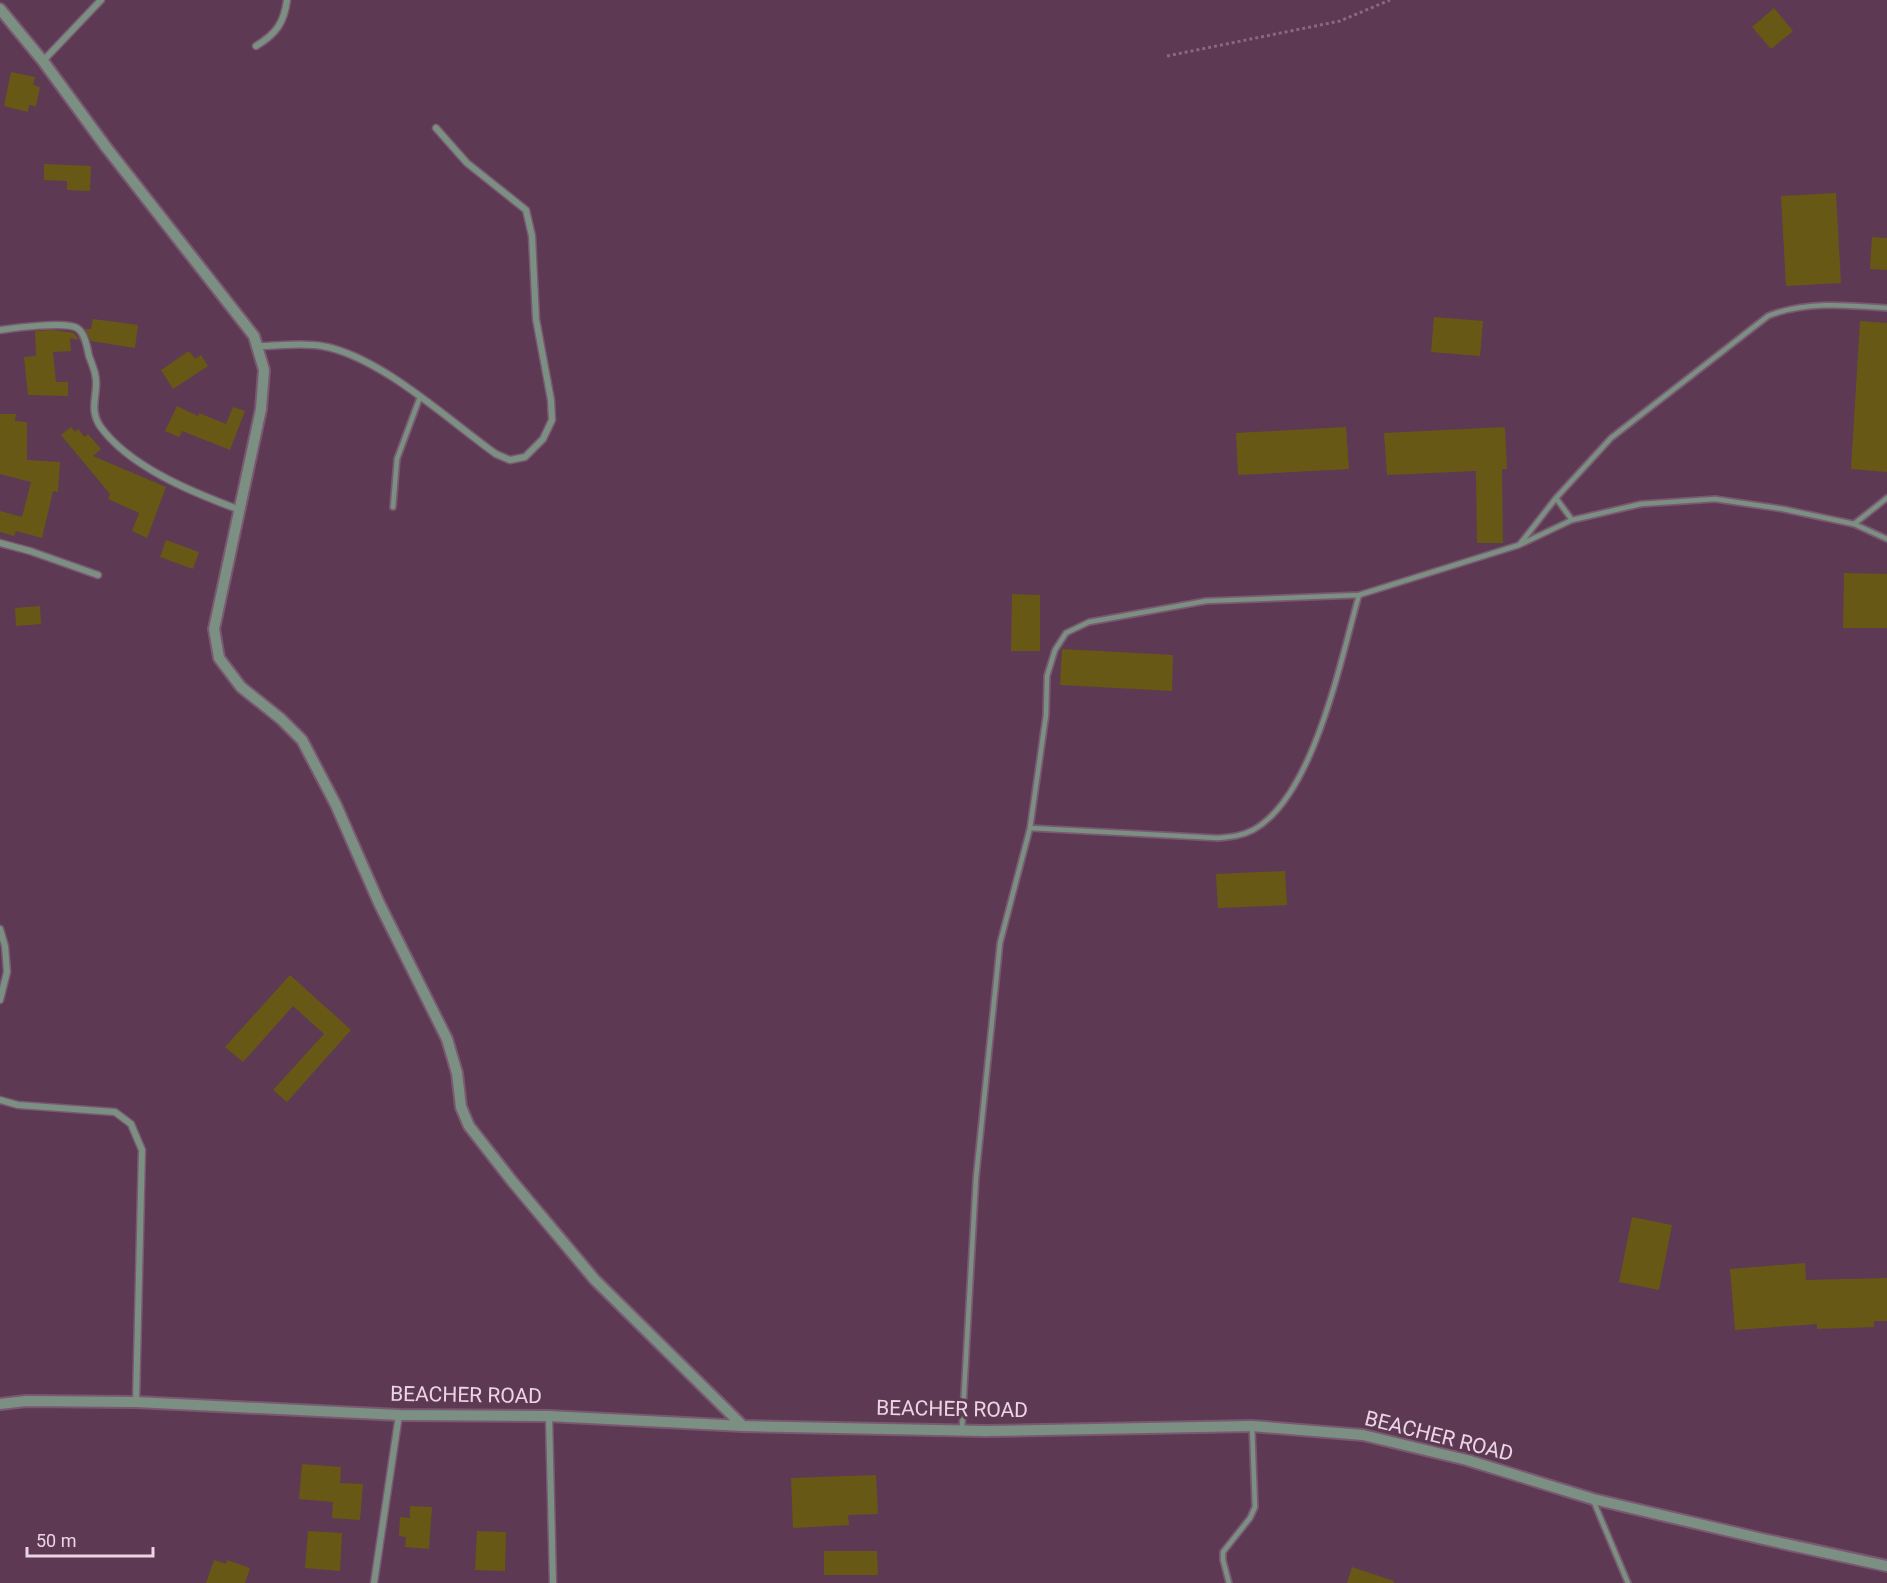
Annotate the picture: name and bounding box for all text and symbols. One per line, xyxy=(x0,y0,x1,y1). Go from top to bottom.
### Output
street label: BEACHER ROAD xyxy=(390,1382,542,1408)
street label: BEACHER ROAD xyxy=(876,1396,1028,1422)
street label: BEACHER ROAD xyxy=(1362,1406,1516,1466)
scale bar xyxy=(27,1520,153,1558)
text: 50 m xyxy=(36,1530,76,1551)

